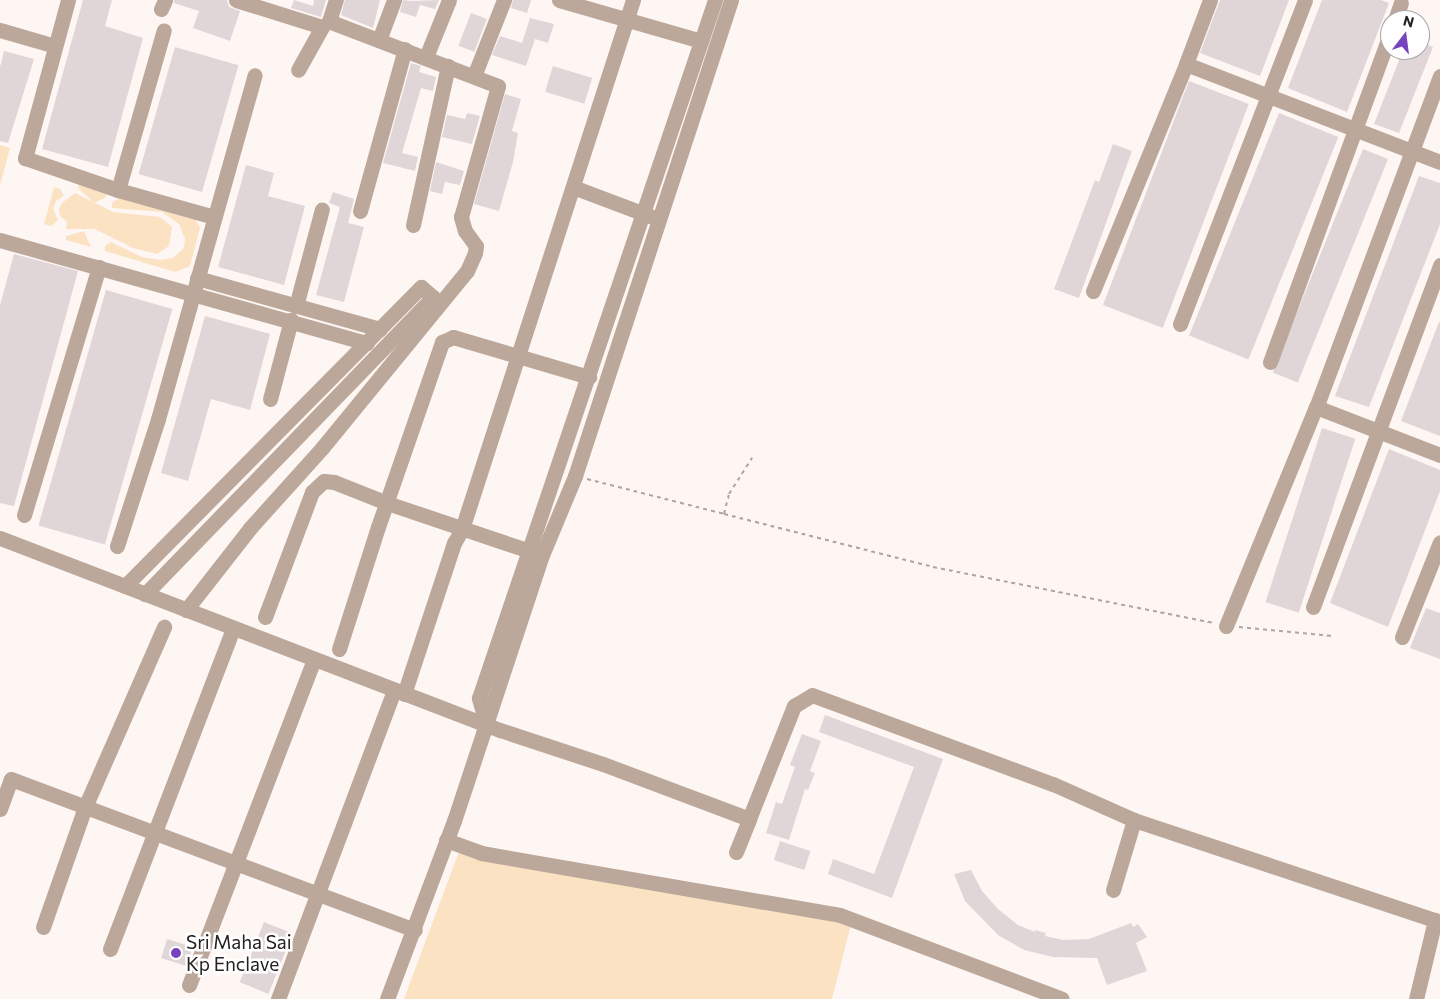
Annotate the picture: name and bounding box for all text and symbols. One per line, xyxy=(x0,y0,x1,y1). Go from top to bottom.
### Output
north arrow xyxy=(1380,10,1430,60)
text: N xyxy=(1401,11,1416,31)
place label: Sri Maha Sai Kp Enclave xyxy=(186,931,292,975)
marker: Sri Maha Sai Kp Enclave xyxy=(170,947,182,959)

